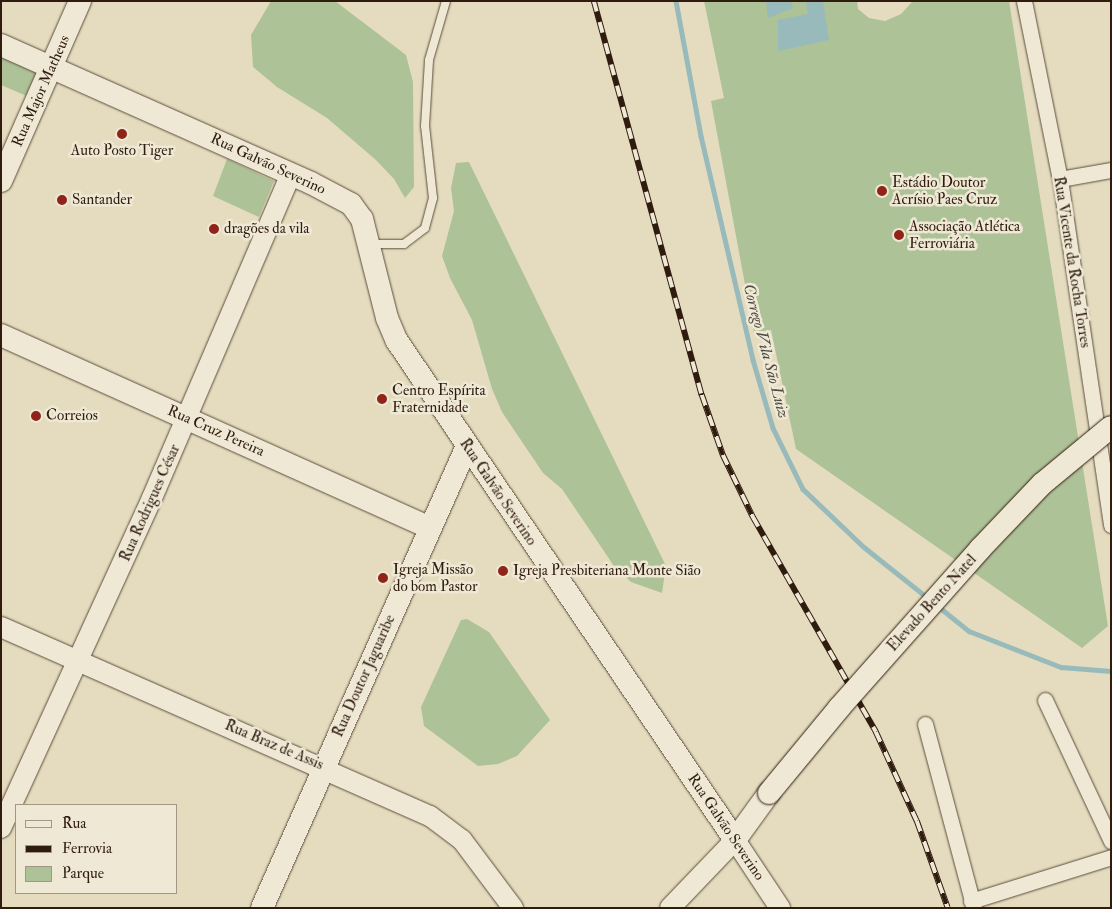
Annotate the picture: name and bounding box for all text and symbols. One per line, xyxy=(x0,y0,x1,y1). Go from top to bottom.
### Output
street label: Rua Major Matheus xyxy=(8,32,74,150)
marker: Auto Posto Tiger xyxy=(116,128,128,140)
street label: Rua Galvão Severino xyxy=(208,129,328,199)
place label: Auto Posto Tiger xyxy=(71,142,173,160)
place label: Estádio Doutor Acrísio Paes Cruz xyxy=(892,173,997,208)
street label: Rua Vicente da Rocha Torres xyxy=(1050,175,1094,349)
marker: Estádio Doutor Acrísio Paes Cruz xyxy=(876,185,888,197)
place label: Santander xyxy=(72,191,132,209)
marker: Santander xyxy=(56,194,68,206)
place label: Associação Atlética Ferroviária xyxy=(909,217,1020,252)
place label: dragões da vila xyxy=(224,220,309,238)
marker: dragões da vila xyxy=(208,223,220,235)
marker: Associação Atlética Ferroviária xyxy=(893,229,905,241)
water label: Corrego Vila São Luiz xyxy=(739,282,793,420)
place label: Centro Espírita Fraternidade xyxy=(392,381,486,416)
marker: Centro Espírita Fraternidade xyxy=(376,393,388,405)
street label: Rua Cruz Pereira xyxy=(165,402,267,460)
place label: Correios xyxy=(46,407,98,425)
marker: Correios xyxy=(30,410,42,422)
street label: Rua Galvão Severino xyxy=(456,435,540,549)
street label: Rua Rodrigues César xyxy=(116,442,184,564)
street label: Elevado Bento Natel xyxy=(884,551,980,655)
place label: Igreja Missão do bom Pastor xyxy=(393,560,477,595)
place label: Igreja Presbiteriana Monte Sião xyxy=(513,562,701,580)
marker: Igreja Presbiteriana Monte Sião xyxy=(497,565,509,577)
marker: Igreja Missão do bom Pastor xyxy=(377,572,389,584)
street label: Rua Doutor Jaguaribe xyxy=(329,612,399,740)
street label: Rua Braz de Assis xyxy=(222,716,326,774)
street label: Rua Galvão Severino xyxy=(684,770,768,884)
legend xyxy=(15,804,178,894)
text: Rua xyxy=(62,814,87,833)
text: Ferrovia xyxy=(62,839,112,858)
text: Parque xyxy=(62,864,104,883)

